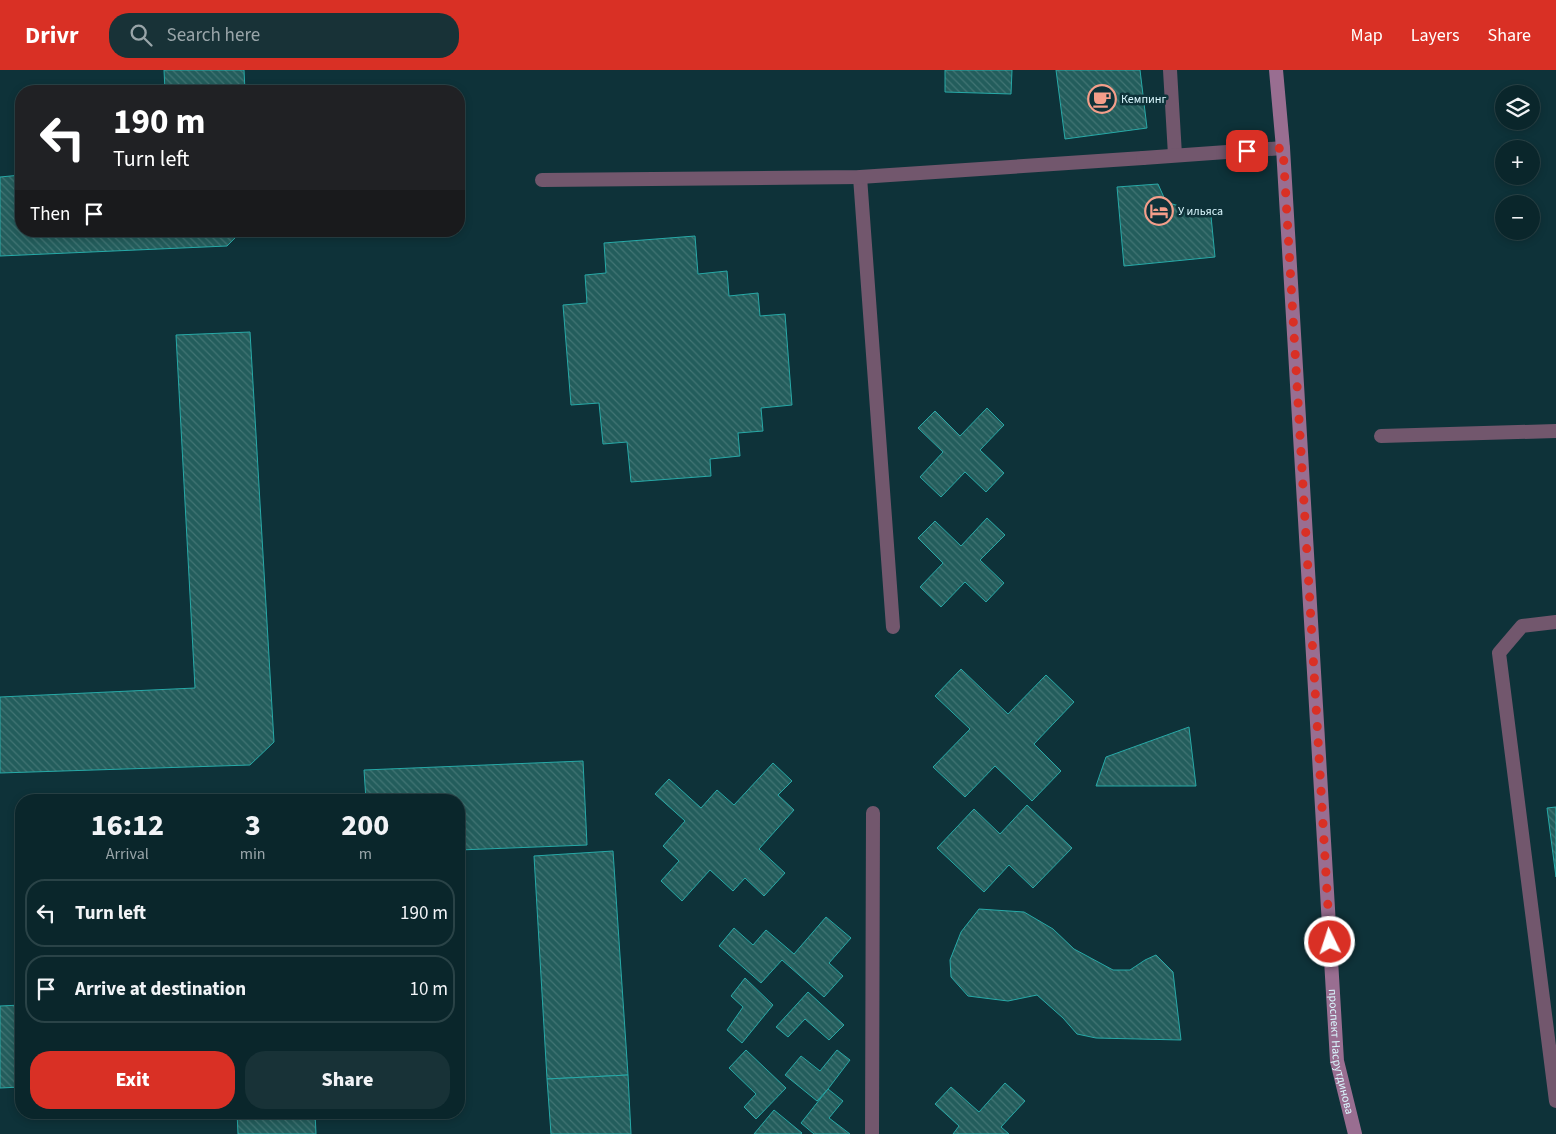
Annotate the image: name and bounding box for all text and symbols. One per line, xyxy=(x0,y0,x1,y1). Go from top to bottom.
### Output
search box xyxy=(109,13,459,58)
text: Drivr xyxy=(25,18,79,53)
icon: search xyxy=(127,21,155,49)
text: Search here xyxy=(167,22,260,49)
text: Map xyxy=(1351,23,1383,48)
text: Layers xyxy=(1411,23,1460,48)
text: Share xyxy=(1488,23,1531,48)
cafe icon: Кемпинг xyxy=(1087,84,1117,114)
map controls xyxy=(1495,85,1540,240)
button: layers xyxy=(1495,85,1540,130)
place label: Кемпинг xyxy=(1121,91,1167,108)
text: 190 m xyxy=(113,97,205,147)
icon: left xyxy=(30,105,95,170)
pin xyxy=(1226,130,1268,172)
icon: arrive xyxy=(1233,137,1261,165)
button: + xyxy=(1495,140,1540,185)
text: Turn left xyxy=(113,143,189,175)
button: − xyxy=(1495,195,1540,240)
hotel icon: У ильяса xyxy=(1144,196,1174,226)
icon: arrive xyxy=(80,200,108,228)
text: Then xyxy=(30,201,70,228)
place label: У ильяса xyxy=(1178,203,1223,220)
text: 16:12 xyxy=(91,804,164,847)
text: 3 xyxy=(245,804,261,847)
text: 200 xyxy=(341,804,389,847)
text: Arrival xyxy=(106,843,149,865)
text: min xyxy=(240,843,266,865)
text: m xyxy=(359,843,372,865)
icon: left xyxy=(32,899,60,927)
text: Turn left xyxy=(75,900,146,927)
text: 190 m xyxy=(400,900,448,927)
position arrow xyxy=(1303,915,1355,967)
icon: arrive xyxy=(32,975,60,1003)
text: Arrive at destination xyxy=(75,976,246,1003)
text: 10 m xyxy=(410,976,448,1003)
street label: проспект Насрутдинова xyxy=(1324,988,1358,1116)
button: Exit xyxy=(30,1051,235,1109)
button: Share xyxy=(245,1051,450,1109)

